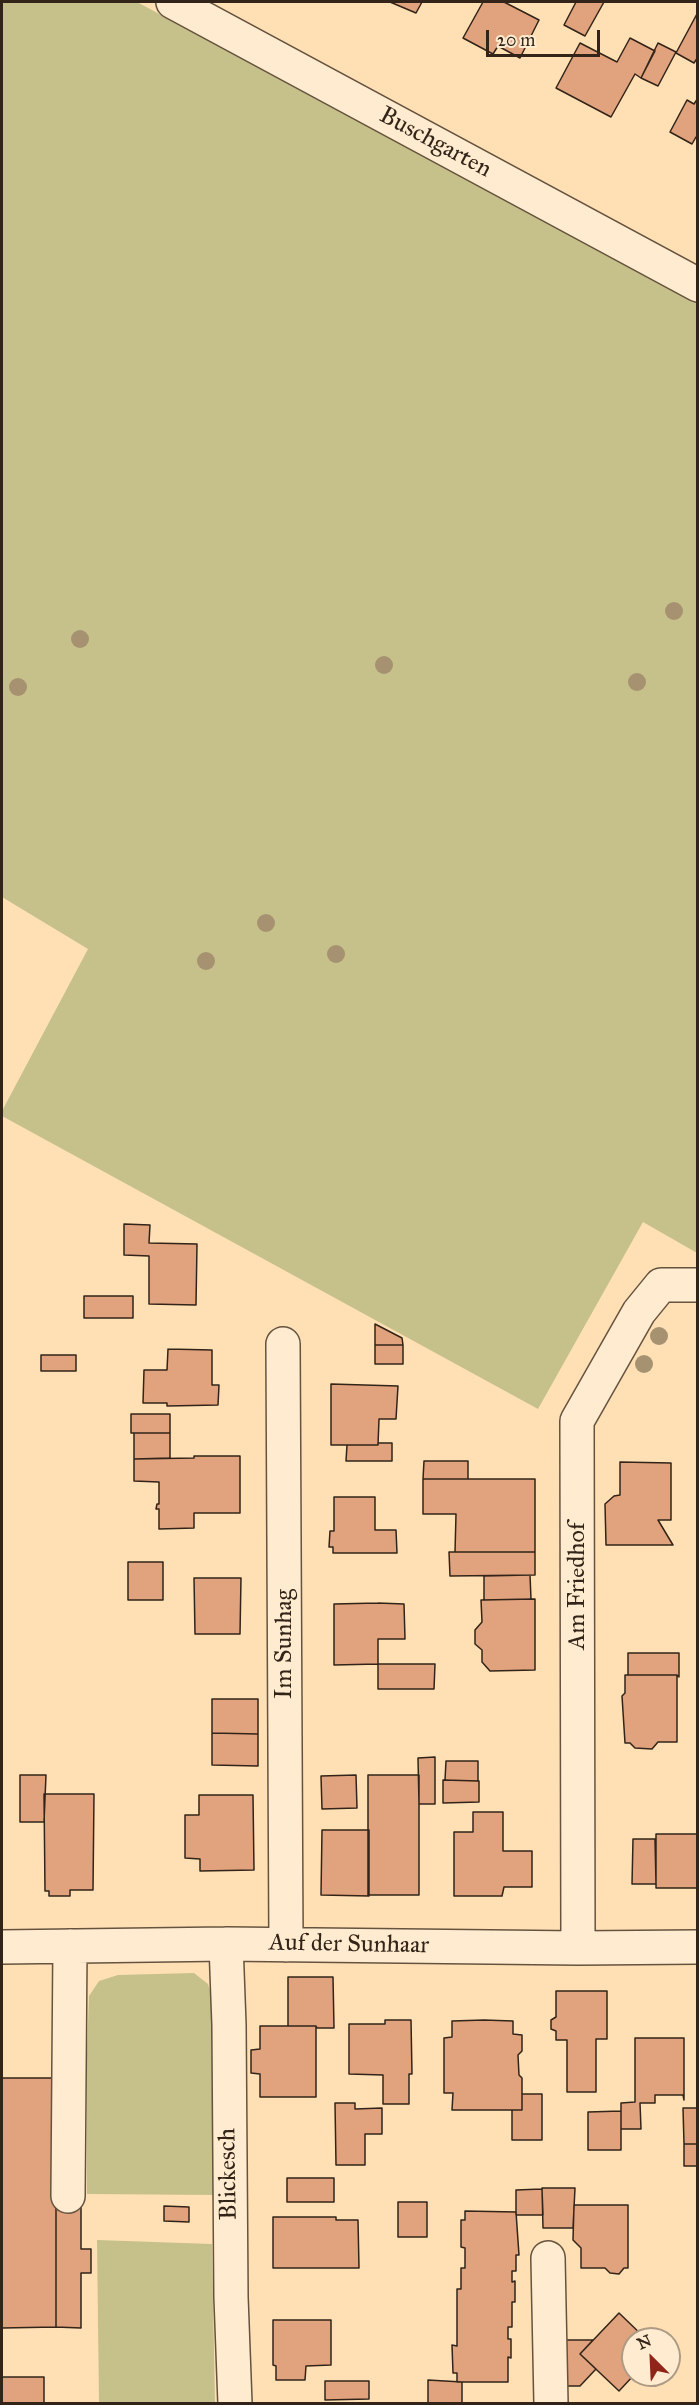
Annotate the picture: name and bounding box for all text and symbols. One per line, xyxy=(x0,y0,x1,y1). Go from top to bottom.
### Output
scale bar xyxy=(489,18,603,56)
text: 20 m xyxy=(497,29,535,51)
street label: Buschgarten xyxy=(374,101,496,185)
street label: Am Friedhof xyxy=(564,1522,592,1650)
street label: Im Sunhag xyxy=(271,1589,299,1699)
street label: Auf der Sunhaar xyxy=(269,1929,429,1961)
street label: Blickesch xyxy=(214,2128,244,2220)
north arrow xyxy=(621,2327,681,2387)
text: N xyxy=(634,2330,654,2353)

